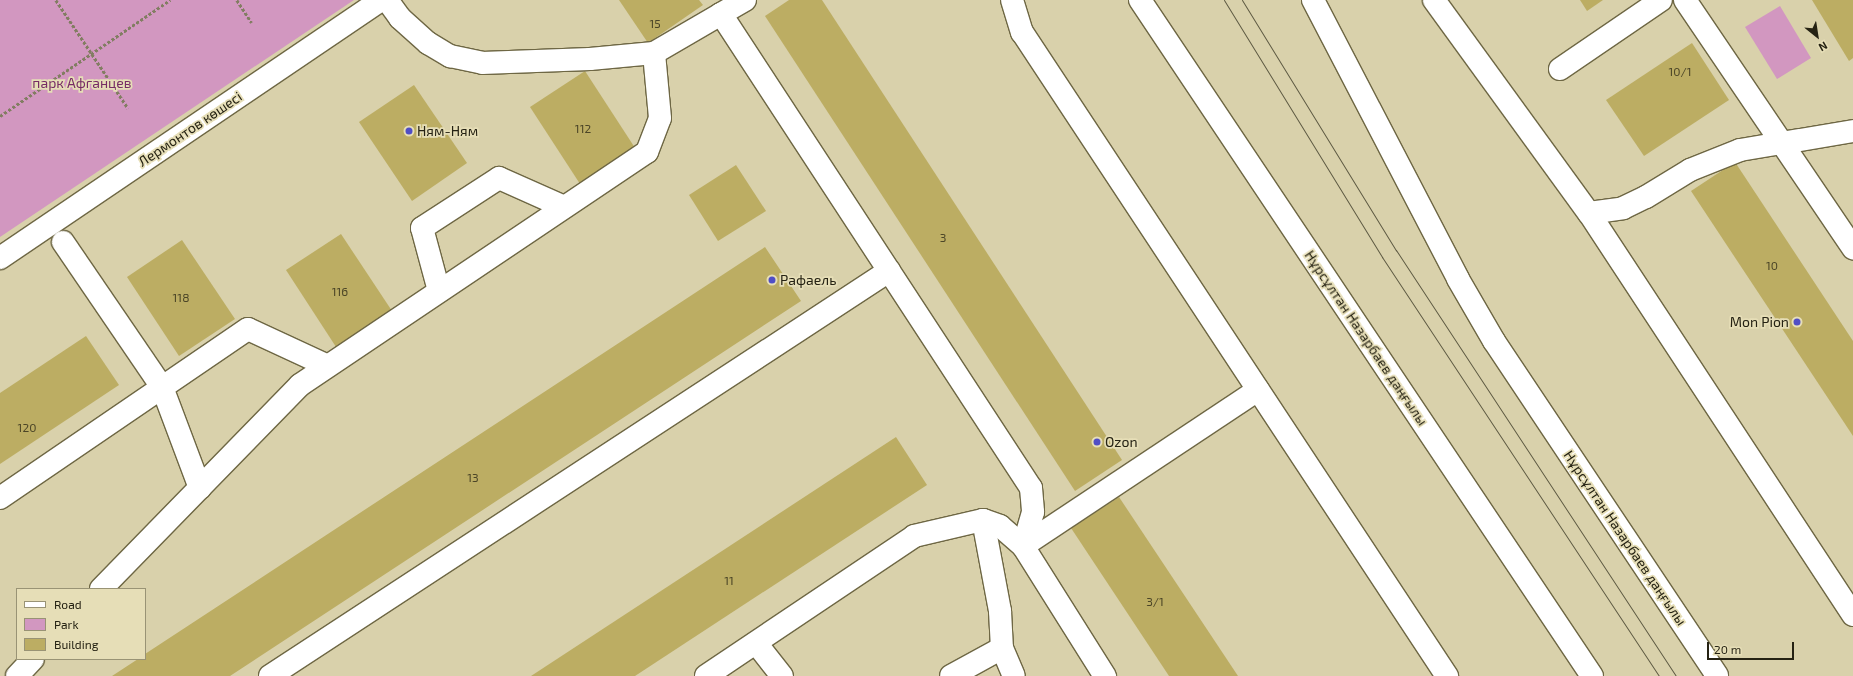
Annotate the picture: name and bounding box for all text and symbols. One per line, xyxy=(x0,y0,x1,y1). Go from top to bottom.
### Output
north arrow xyxy=(1797,16,1837,56)
house number: 15 xyxy=(649,17,661,31)
text: N xyxy=(1817,39,1830,54)
house number: 10/1 xyxy=(1669,65,1691,79)
park label: парк Афганцев xyxy=(32,75,132,91)
street label: Лермонтов көшесі xyxy=(135,88,245,170)
house number: 112 xyxy=(575,122,591,136)
place label: Ням-Ням xyxy=(417,123,478,139)
marker: Ням-Ням xyxy=(404,126,414,136)
house number: 3 xyxy=(940,231,946,245)
street label: Нұрсұлтан Назарбаев даңғылы xyxy=(1301,247,1431,429)
house number: 10 xyxy=(1766,259,1778,273)
place label: Рафаель xyxy=(780,272,836,288)
marker: Рафаель xyxy=(767,275,777,285)
house number: 116 xyxy=(332,285,348,299)
house number: 118 xyxy=(173,291,189,305)
place label: Mon Pion xyxy=(1730,314,1789,330)
marker: Mon Pion xyxy=(1792,317,1802,327)
house number: 120 xyxy=(18,421,36,435)
place label: Ozon xyxy=(1105,434,1138,450)
marker: Ozon xyxy=(1092,437,1102,447)
street label: Нұрсұлтан Назарбаев даңғылы xyxy=(1560,447,1690,629)
house number: 13 xyxy=(467,471,479,485)
house number: 11 xyxy=(724,574,734,588)
legend xyxy=(16,588,146,660)
house number: 3/1 xyxy=(1146,595,1164,609)
text: Road xyxy=(54,597,82,611)
text: Park xyxy=(54,617,79,631)
scale bar xyxy=(1709,634,1796,660)
text: Building xyxy=(54,637,98,651)
text: 20 m xyxy=(1714,642,1741,656)

